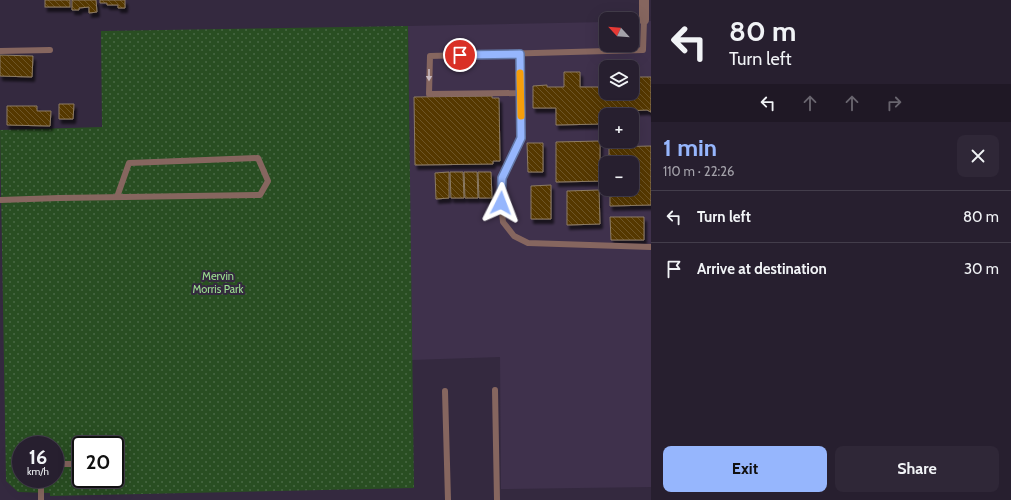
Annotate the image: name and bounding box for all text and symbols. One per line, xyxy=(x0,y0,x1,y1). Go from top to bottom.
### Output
north arrow xyxy=(599,12,639,52)
map controls xyxy=(599,12,639,196)
text: 80 m xyxy=(729,14,796,48)
icon: left xyxy=(663,16,715,68)
pin xyxy=(443,38,477,72)
icon: arrive xyxy=(449,44,471,66)
text: Turn left xyxy=(729,48,792,70)
button: layers xyxy=(599,60,639,100)
one-way arrow xyxy=(426,69,432,82)
icon: left xyxy=(757,92,779,114)
icon: ahead xyxy=(799,92,821,114)
icon: ahead xyxy=(841,92,863,114)
icon: right xyxy=(883,92,905,114)
button: + xyxy=(599,108,639,148)
text: 1 min xyxy=(663,133,717,162)
button: close xyxy=(957,135,999,177)
button: − xyxy=(599,156,639,196)
text: 110 m · 22:26 xyxy=(663,163,734,179)
position arrow xyxy=(480,182,522,224)
icon: left xyxy=(663,206,685,228)
text: Turn left xyxy=(697,208,751,226)
text: 80 m xyxy=(963,208,999,226)
icon: arrive xyxy=(663,258,685,280)
text: Arrive at destination xyxy=(697,260,827,278)
text: 30 m xyxy=(964,260,999,278)
park label: Mervin Morris Park xyxy=(193,269,244,296)
speed limit sign: 20 xyxy=(72,436,124,488)
text: 16 xyxy=(29,445,47,469)
button: Exit xyxy=(663,446,827,492)
button: Share xyxy=(835,446,999,492)
text: km/h xyxy=(27,465,49,478)

